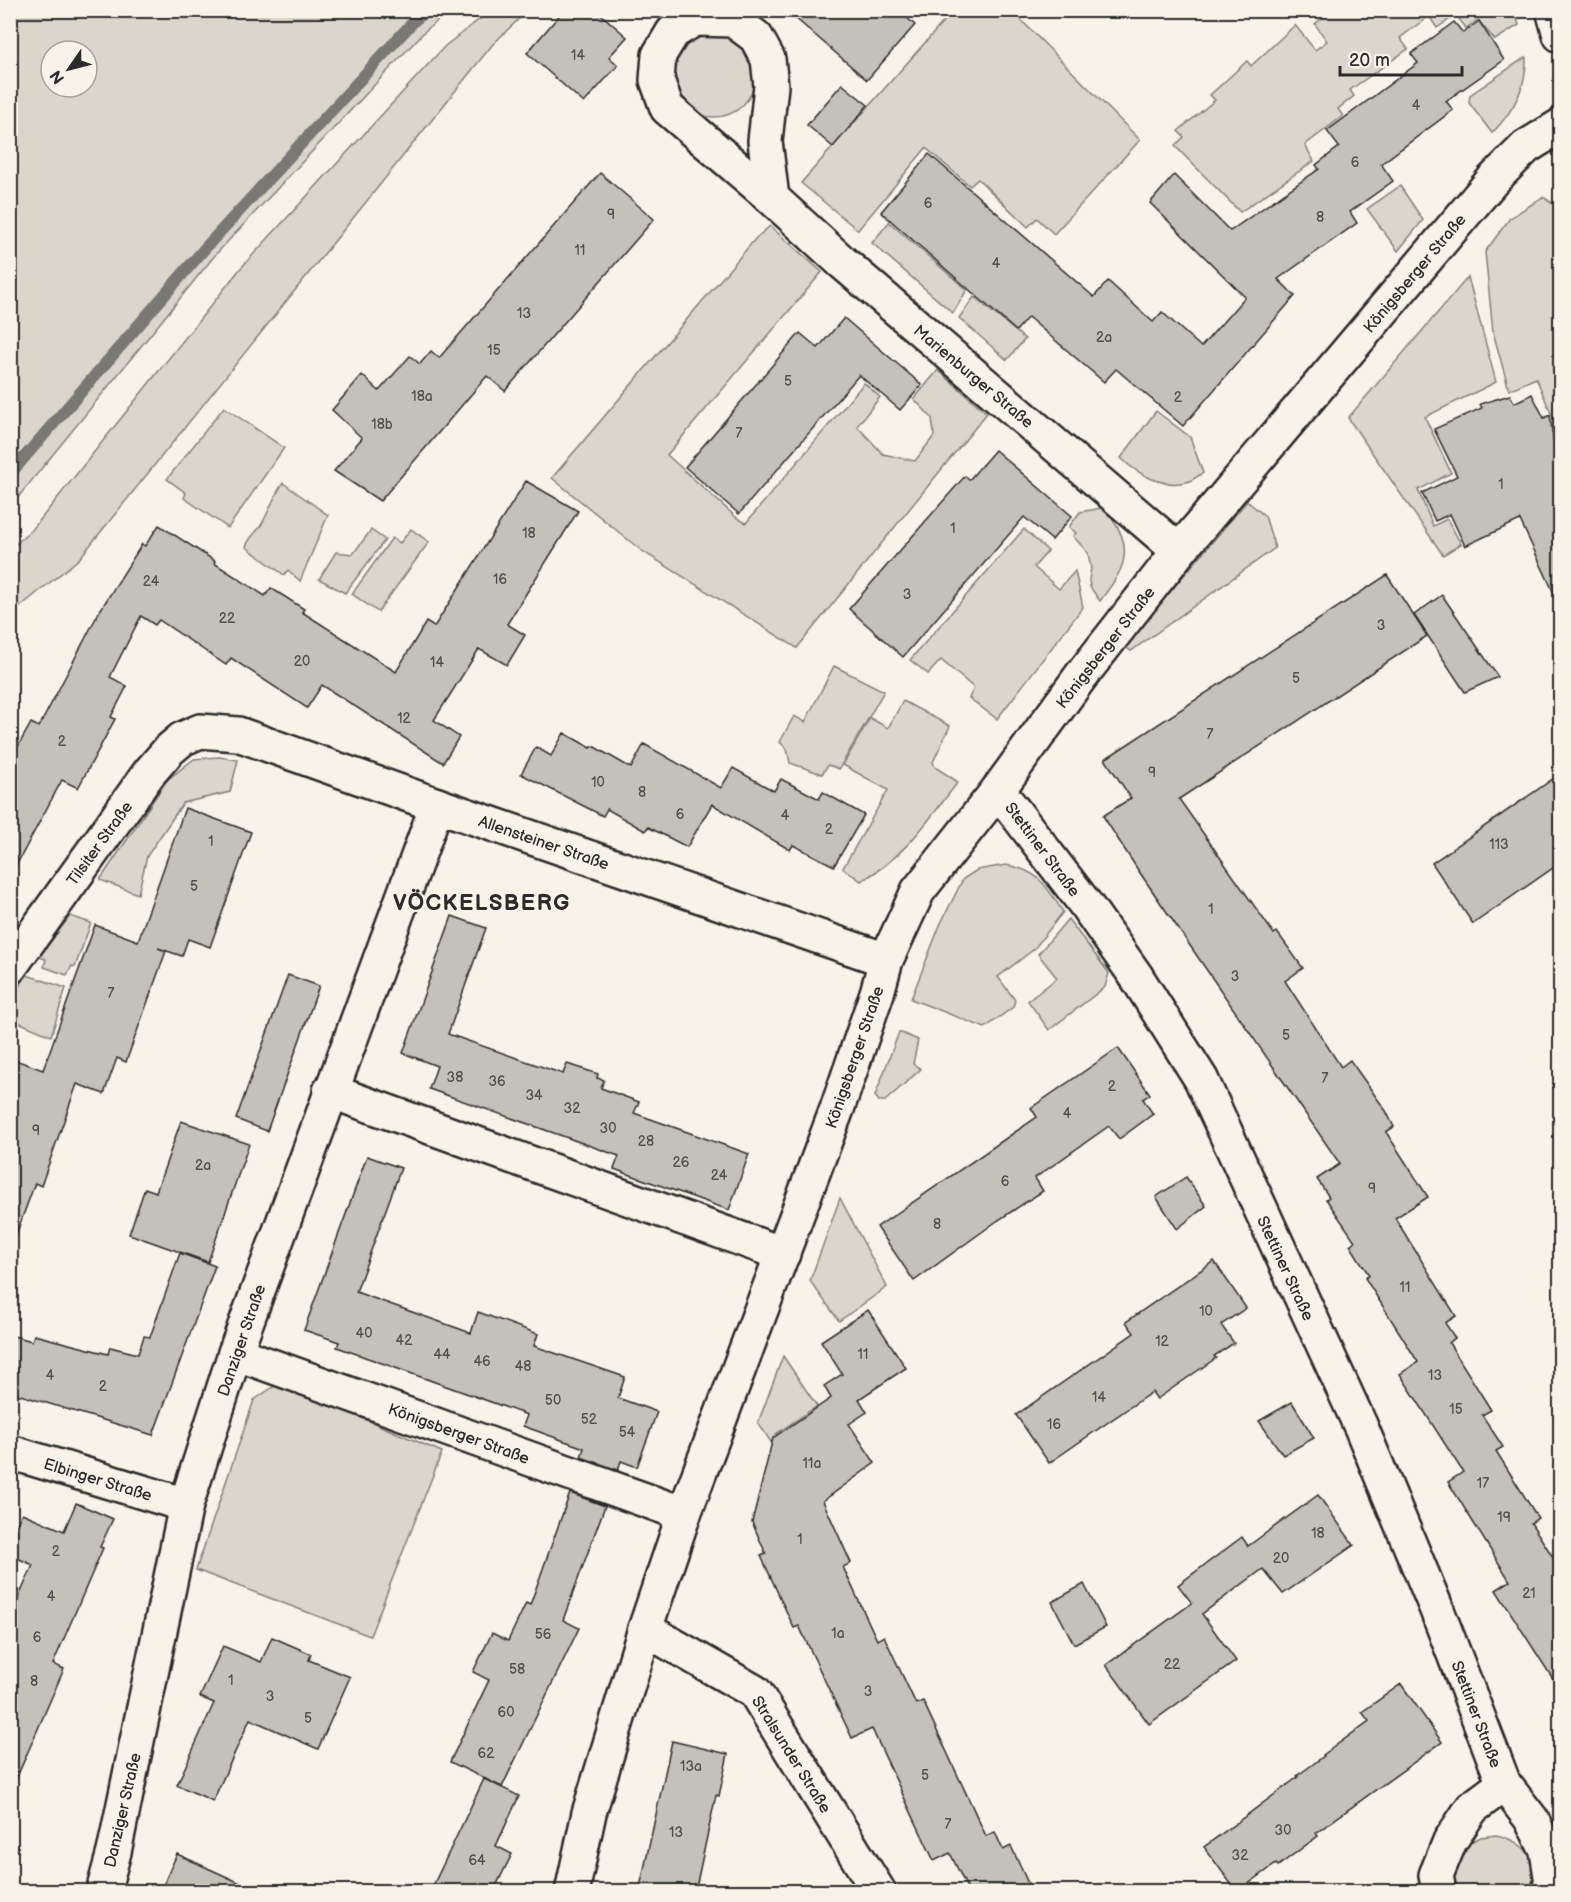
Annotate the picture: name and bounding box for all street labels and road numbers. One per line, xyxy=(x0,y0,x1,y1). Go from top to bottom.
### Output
street label: Königsberger Straße xyxy=(1360,210,1471,337)
street label: Marienburger Straße xyxy=(909,322,1037,433)
street label: Königsberger Straße xyxy=(1053,583,1160,713)
street label: Tilsiter Straße xyxy=(63,798,137,890)
street label: Stettiner Straße xyxy=(1000,799,1084,901)
street label: Allensteiner Straße xyxy=(476,812,612,875)
street label: Königsberger Straße xyxy=(822,983,889,1131)
street label: Stettiner Straße xyxy=(1252,1213,1317,1324)
street label: Danziger Straße xyxy=(214,1282,271,1399)
street label: Königsberger Straße xyxy=(385,1400,532,1469)
street label: Elbinger Straße xyxy=(41,1455,154,1506)
street label: Stettiner Straße xyxy=(1446,1658,1505,1771)
street label: Stralsunder Straße xyxy=(747,1693,835,1817)
street label: Danziger Straße xyxy=(101,1751,146,1869)

